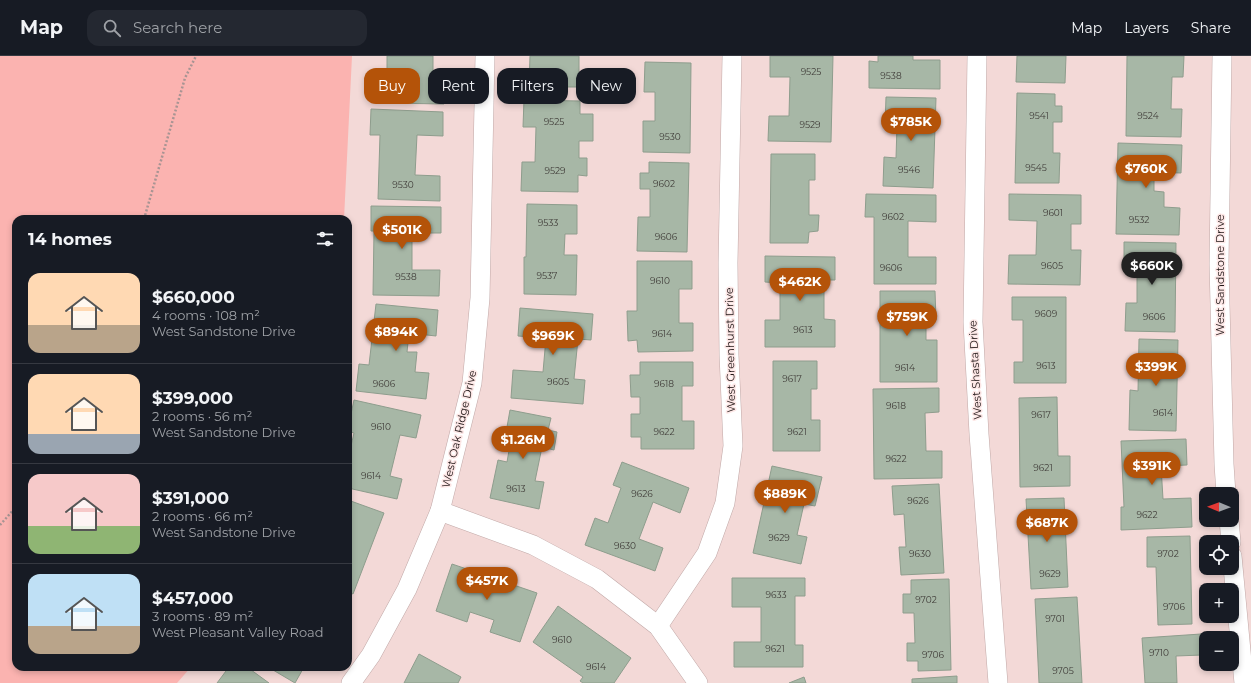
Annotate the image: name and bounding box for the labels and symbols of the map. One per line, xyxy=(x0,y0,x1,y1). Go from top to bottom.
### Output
house number: 9525 xyxy=(801,66,821,77)
house number: 9538 xyxy=(880,70,902,81)
pin: $785K xyxy=(883,108,939,142)
house number: 9541 xyxy=(1029,110,1049,121)
house number: 9524 xyxy=(1137,110,1159,121)
house number: 9525 xyxy=(544,116,564,127)
house number: 9529 xyxy=(799,119,821,130)
house number: 9530 xyxy=(659,131,681,142)
pin: $760K xyxy=(1118,155,1174,189)
house number: 9545 xyxy=(1025,162,1047,173)
house number: 9546 xyxy=(898,164,921,175)
house number: 9529 xyxy=(544,165,566,176)
house number: 9602 xyxy=(653,178,675,189)
house number: 9530 xyxy=(392,179,414,190)
house number: 9601 xyxy=(1043,207,1063,218)
house number: 9602 xyxy=(882,211,904,222)
house number: 9532 xyxy=(1129,214,1149,225)
street label: West Sandstone Drive xyxy=(1213,214,1227,336)
pin: $501K xyxy=(374,216,430,250)
house number: 9533 xyxy=(538,217,558,228)
house number: 9606 xyxy=(655,231,678,242)
pin: $660K xyxy=(1124,252,1180,286)
house number: 9605 xyxy=(1041,260,1063,271)
house number: 9606 xyxy=(880,262,903,273)
pin: $462K xyxy=(772,268,828,302)
house number: 9537 xyxy=(537,270,557,281)
house number: 9538 xyxy=(395,271,417,282)
house number: 9610 xyxy=(650,275,670,286)
street label: West Greenhurst Drive xyxy=(722,287,738,413)
pin: $759K xyxy=(879,303,935,337)
house number: 9609 xyxy=(1035,308,1058,319)
house number: 9606 xyxy=(1143,311,1166,322)
pin: $894K xyxy=(368,318,424,352)
street label: West Shasta Drive xyxy=(965,320,985,420)
pin: $969K xyxy=(525,322,581,356)
house number: 9613 xyxy=(793,324,813,335)
house number: 9614 xyxy=(652,328,672,339)
pin: $399K xyxy=(1128,353,1184,387)
house number: 9613 xyxy=(1036,360,1056,371)
house number: 9614 xyxy=(895,362,915,373)
street label: West Oak Ridge Drive xyxy=(439,368,479,489)
house number: 9617 xyxy=(782,373,802,384)
house number: 9605 xyxy=(547,376,569,387)
house number: 9606 xyxy=(373,378,396,389)
house number: 9618 xyxy=(654,378,674,389)
house number: 9618 xyxy=(886,400,906,411)
house number: 9614 xyxy=(1153,407,1173,418)
house number: 9617 xyxy=(1031,409,1051,420)
house number: 9610 xyxy=(371,421,391,432)
pin: $1.26M xyxy=(490,426,556,460)
house number: 9622 xyxy=(653,426,675,437)
house number: 9621 xyxy=(787,426,807,437)
pin: $391K xyxy=(1124,452,1180,486)
house number: 9622 xyxy=(885,453,907,464)
house number: 9621 xyxy=(1033,462,1053,473)
house number: 9614 xyxy=(361,470,381,481)
pin: $889K xyxy=(757,480,813,514)
house number: 9613 xyxy=(506,483,526,494)
north arrow xyxy=(1199,487,1239,527)
house number: 9626 xyxy=(631,488,653,499)
house number: 9626 xyxy=(907,495,929,506)
pin: $687K xyxy=(1019,509,1075,543)
house number: 9622 xyxy=(1136,509,1158,520)
house number: 9629 xyxy=(768,532,790,543)
house number: 9630 xyxy=(614,540,636,551)
house number: 9630 xyxy=(909,548,931,559)
house number: 9702 xyxy=(1157,548,1179,559)
pin: $457K xyxy=(459,567,515,601)
house number: 9629 xyxy=(1039,568,1061,579)
house number: 9633 xyxy=(765,589,787,600)
house number: 9702 xyxy=(915,594,937,605)
house number: 9706 xyxy=(1163,601,1185,612)
house number: 9701 xyxy=(1045,613,1065,624)
house number: 9610 xyxy=(552,634,572,645)
house number: 9621 xyxy=(765,643,785,654)
house number: 9710 xyxy=(1149,647,1169,658)
house number: 9706 xyxy=(922,649,944,660)
house number: 9614 xyxy=(586,661,606,672)
house number: 9705 xyxy=(1052,665,1074,676)

